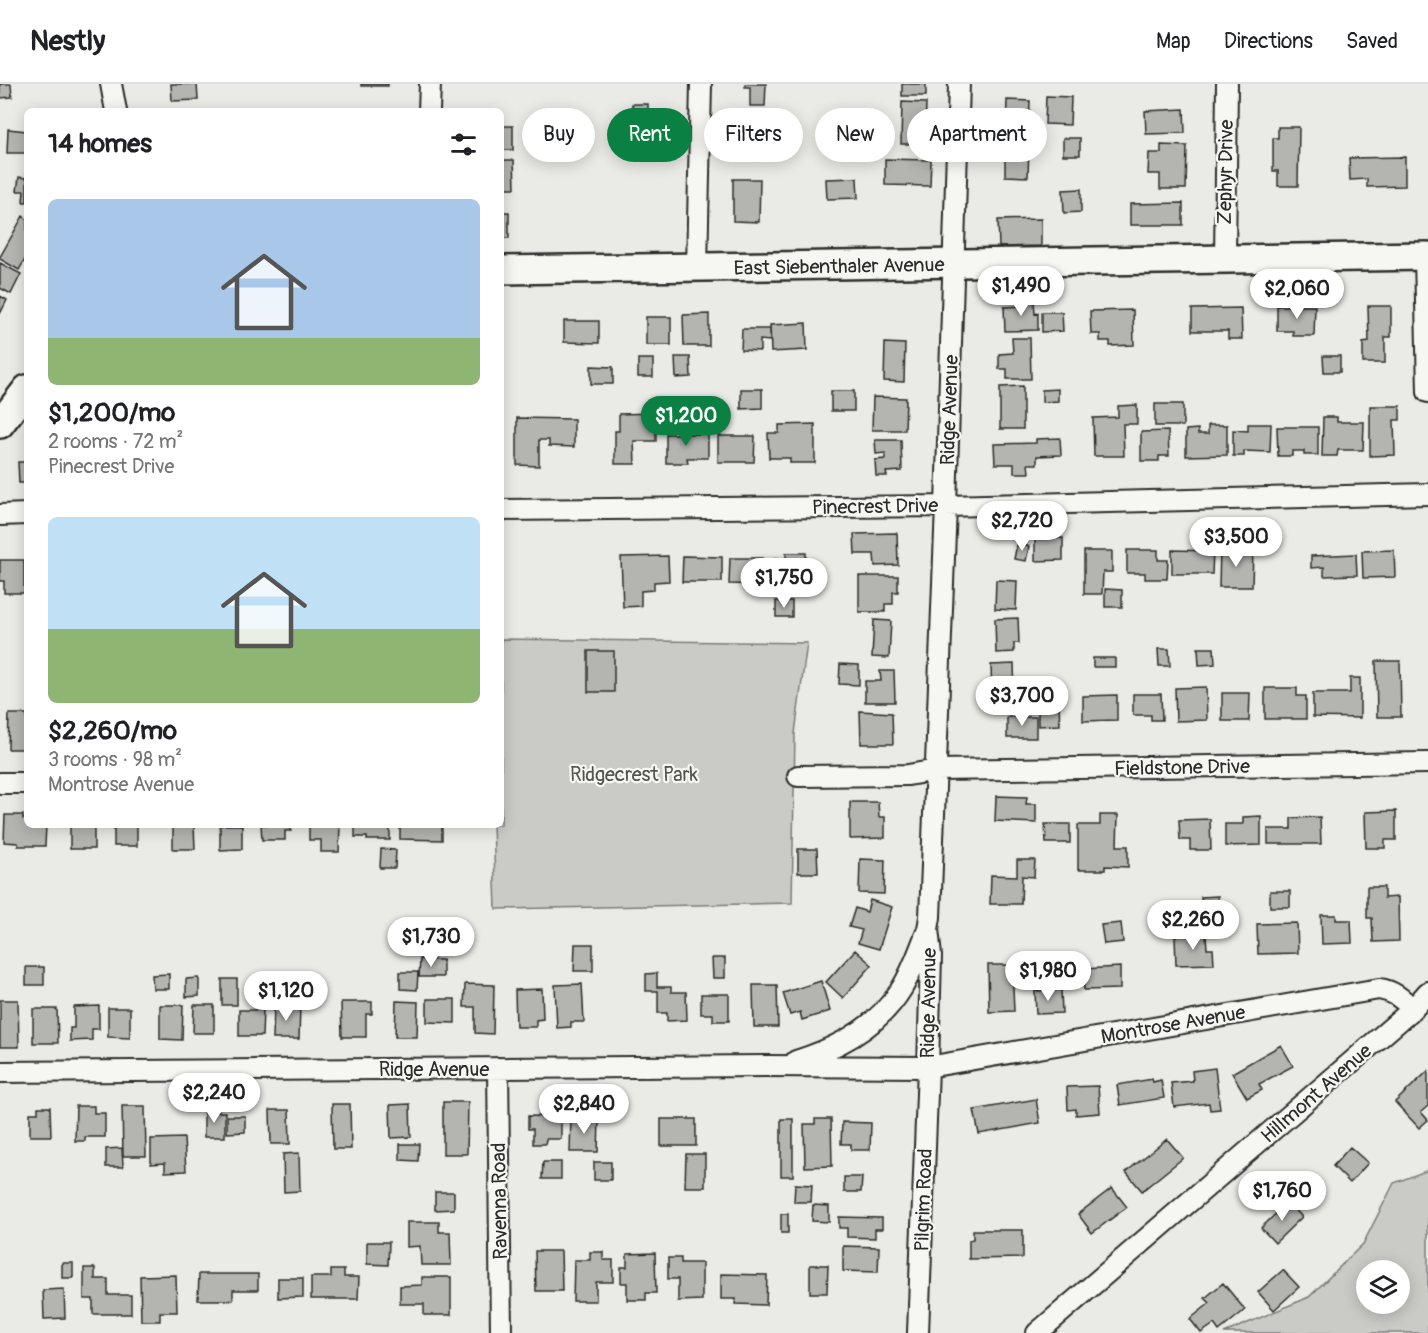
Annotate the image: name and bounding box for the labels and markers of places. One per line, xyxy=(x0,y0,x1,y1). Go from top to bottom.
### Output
pin: $1,490 xyxy=(972,266,1070,317)
pin: $2,060 xyxy=(1248,269,1346,320)
pin: $1,200 xyxy=(637,396,735,447)
pin: $2,720 xyxy=(973,501,1071,552)
pin: $3,500 xyxy=(1187,517,1285,568)
pin: $1,750 xyxy=(735,558,833,609)
pin: $3,700 xyxy=(973,676,1071,727)
pin: $2,260 xyxy=(1144,900,1242,951)
pin: $1,730 xyxy=(382,917,480,968)
pin: $1,980 xyxy=(999,951,1097,1002)
pin: $1,120 xyxy=(237,971,335,1022)
pin: $2,240 xyxy=(165,1073,263,1124)
pin: $2,840 xyxy=(535,1084,633,1135)
pin: $1,760 xyxy=(1233,1171,1331,1222)

